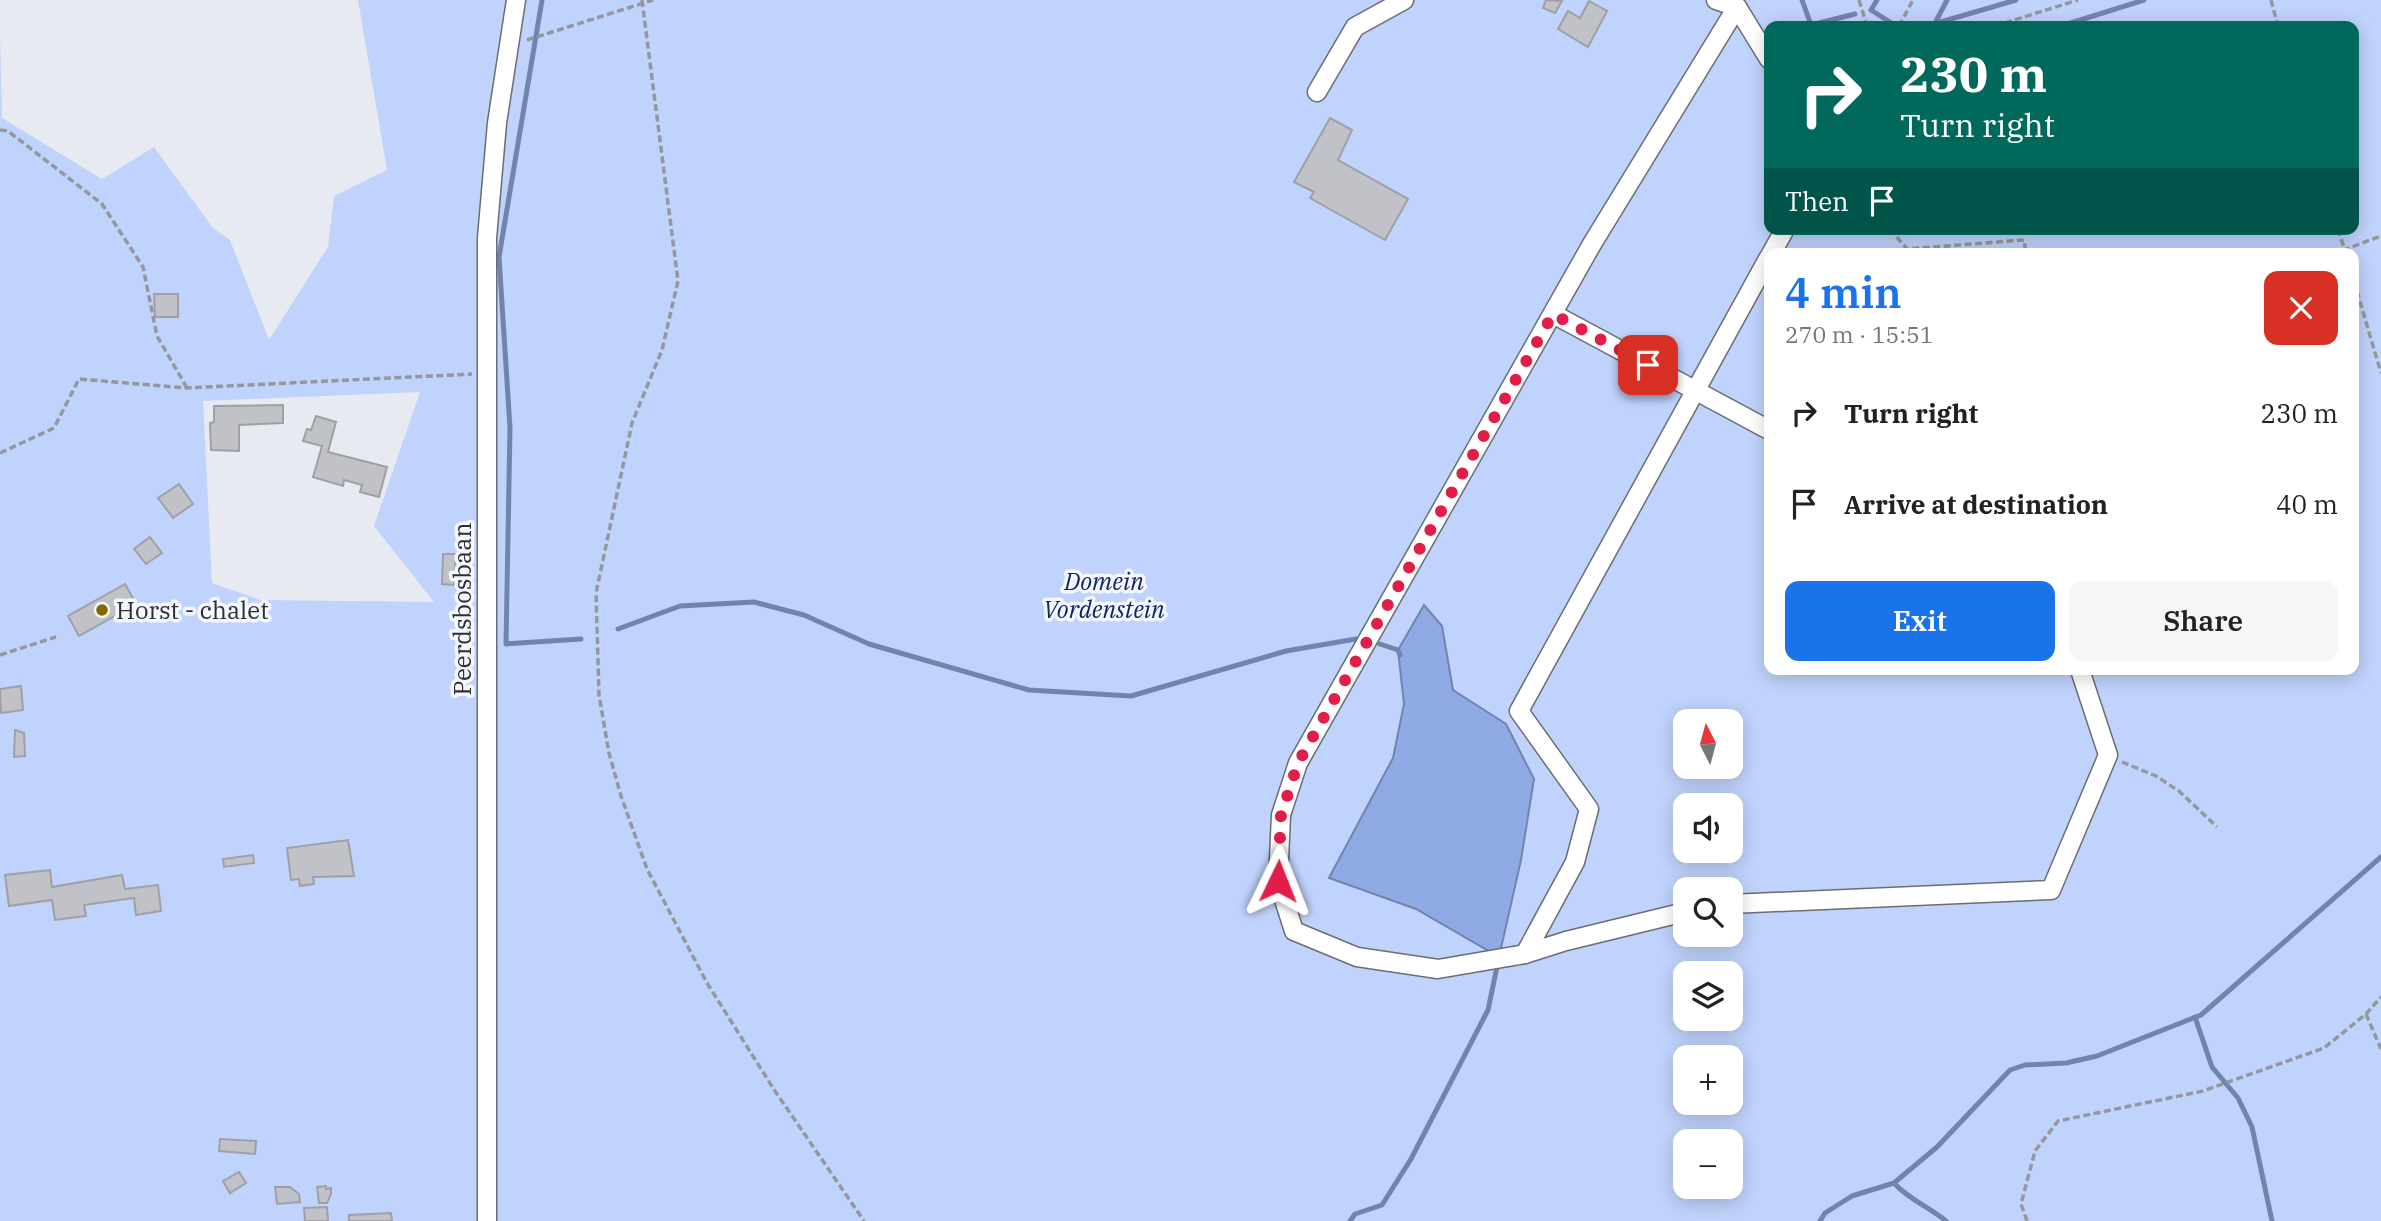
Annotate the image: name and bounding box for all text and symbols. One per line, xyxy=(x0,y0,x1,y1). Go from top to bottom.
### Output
text: 230 m xyxy=(1900,42,2047,105)
icon: right xyxy=(1785,49,1876,140)
text: Turn right xyxy=(1900,104,2055,146)
icon: arrive xyxy=(1863,182,1901,220)
text: Then xyxy=(1785,184,1849,218)
text: 4 min xyxy=(1785,265,1902,320)
button: close xyxy=(2264,271,2338,345)
text: 270 m · 15:51 xyxy=(1785,319,1934,349)
pin xyxy=(1618,335,1678,395)
icon: arrive xyxy=(1629,346,1667,384)
icon: right xyxy=(1785,394,1823,432)
text: Turn right xyxy=(1844,396,1978,430)
text: 230 m xyxy=(2260,396,2338,430)
icon: arrive xyxy=(1785,485,1823,523)
text: Arrive at destination xyxy=(1844,487,2108,521)
text: 40 m xyxy=(2276,487,2338,521)
street label: Peerdsbosbaan xyxy=(446,522,478,696)
park label: Domein Vordenstein xyxy=(1043,565,1165,625)
button: Exit xyxy=(1785,581,2055,661)
button: Share xyxy=(2069,581,2338,661)
place label: Horst - chalet xyxy=(116,594,269,626)
marker: Horst - chalet xyxy=(94,602,110,618)
north arrow xyxy=(1673,709,1743,779)
map controls xyxy=(1673,709,1743,1199)
button: sound xyxy=(1673,793,1743,863)
position arrow xyxy=(1241,844,1315,918)
button: search xyxy=(1673,877,1743,947)
button: layers xyxy=(1673,961,1743,1031)
button: + xyxy=(1673,1045,1743,1115)
button: − xyxy=(1673,1129,1743,1199)

